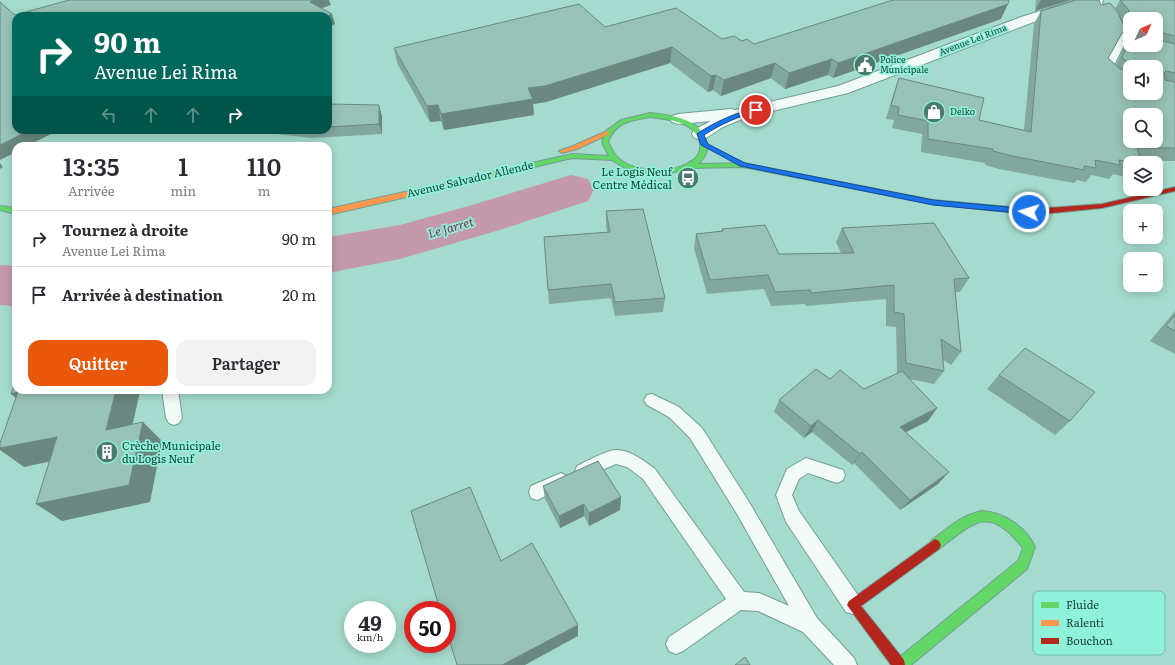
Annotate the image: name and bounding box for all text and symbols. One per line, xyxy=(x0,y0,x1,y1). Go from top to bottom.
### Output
north arrow xyxy=(1123,12,1163,52)
map controls xyxy=(1123,12,1163,292)
text: 90 m xyxy=(94,20,161,62)
street label: Avenue Lei Rima xyxy=(937,20,1009,58)
icon: right xyxy=(28,28,80,80)
public building icon: Police Municipale xyxy=(852,52,878,78)
place label: Police Municipale xyxy=(880,52,929,76)
text: Avenue Lei Rima xyxy=(94,58,237,85)
button: sound xyxy=(1123,60,1163,100)
pin xyxy=(739,93,773,127)
icon: arrive xyxy=(745,99,767,121)
shop icon: Delko xyxy=(921,99,947,125)
icon: left xyxy=(98,104,120,126)
icon: ahead xyxy=(140,104,162,126)
icon: ahead xyxy=(182,104,204,126)
icon: right xyxy=(224,104,246,126)
place label: Delko xyxy=(950,104,975,118)
button: search xyxy=(1123,108,1163,148)
text: 13:35 xyxy=(63,148,120,183)
text: 1 xyxy=(178,148,188,183)
text: 110 xyxy=(247,148,281,183)
street label: Avenue Salvador Allende xyxy=(405,156,535,200)
button: layers xyxy=(1123,156,1163,196)
place label: Le Logis Neuf Centre Médical xyxy=(593,163,673,192)
bus stop icon: Le Logis Neuf Centre Médical xyxy=(675,165,701,191)
text: Arrivée xyxy=(68,181,114,200)
text: min xyxy=(170,181,196,200)
text: m xyxy=(258,181,270,200)
position arrow xyxy=(1008,191,1050,233)
button: + xyxy=(1123,204,1163,244)
water label: Le Jarret xyxy=(426,212,476,242)
text: Tournez à droite xyxy=(62,218,188,241)
text: 90 m xyxy=(282,227,316,250)
icon: right xyxy=(28,228,50,250)
text: Avenue Lei Rima xyxy=(62,241,166,260)
button: − xyxy=(1123,252,1163,292)
text: Arrivée à destination xyxy=(62,283,223,306)
text: 20 m xyxy=(282,283,316,306)
icon: arrive xyxy=(28,284,50,306)
button: Quitter xyxy=(28,340,168,386)
button: Partager xyxy=(176,340,316,386)
place label: Crèche Municipale du Logis Neuf xyxy=(122,437,221,466)
building icon: Crèche Municipale du Logis Neuf xyxy=(94,439,120,465)
legend xyxy=(1033,591,1165,655)
text: Fluide xyxy=(1066,596,1099,612)
speed limit sign: 50 xyxy=(404,601,456,653)
text: 49 xyxy=(358,607,382,637)
text: Ralenti xyxy=(1066,614,1104,630)
text: km/h xyxy=(357,629,383,644)
text: Bouchon xyxy=(1066,632,1113,648)

